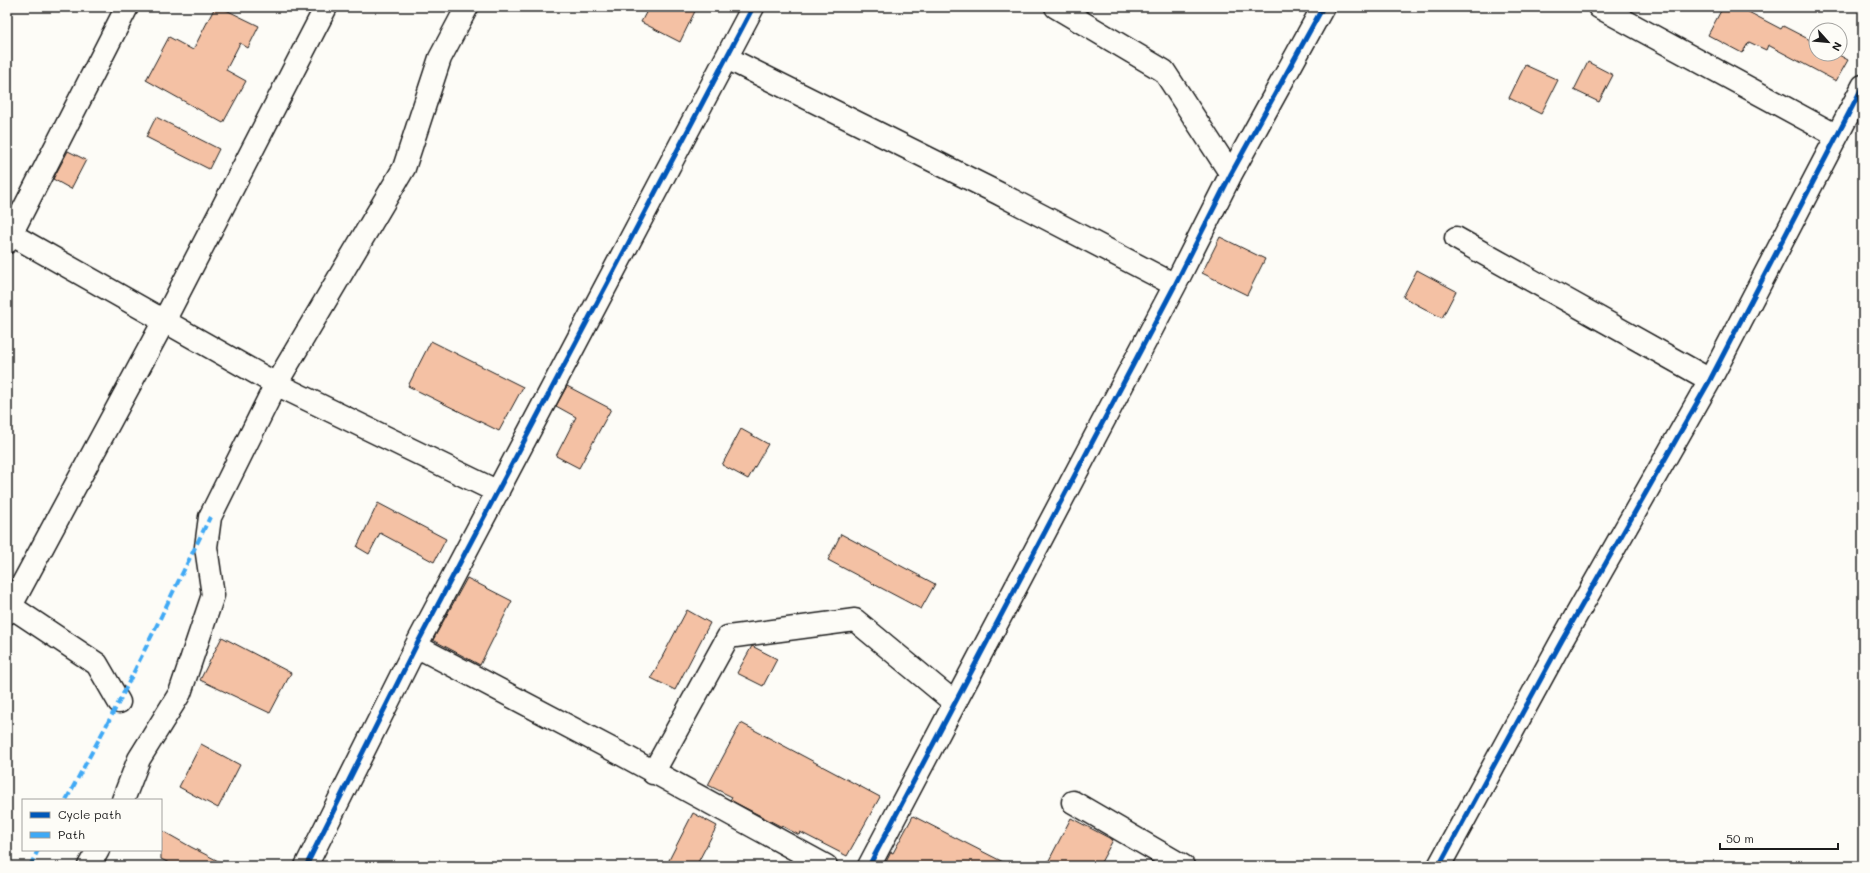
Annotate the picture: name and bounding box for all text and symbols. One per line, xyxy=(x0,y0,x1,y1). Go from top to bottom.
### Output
north arrow xyxy=(1808,22,1848,62)
text: N xyxy=(1829,40,1846,54)
legend xyxy=(22,799,162,851)
text: Cycle path xyxy=(58,806,121,822)
scale bar xyxy=(1720,825,1838,851)
text: Path xyxy=(58,826,85,842)
text: 50 m xyxy=(1726,830,1754,846)

